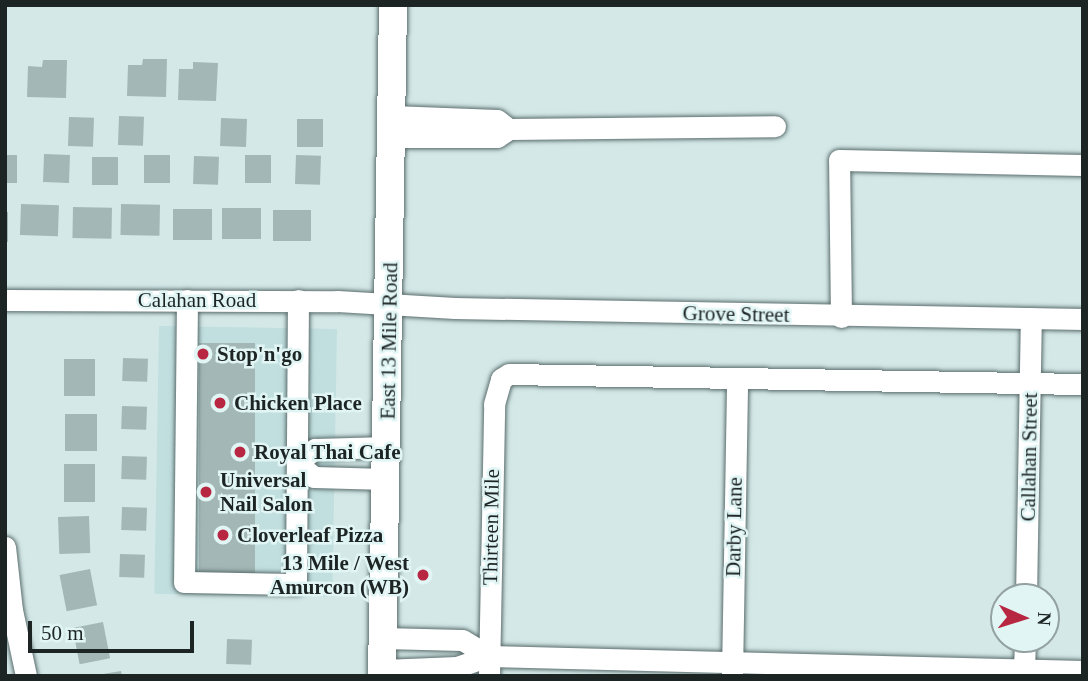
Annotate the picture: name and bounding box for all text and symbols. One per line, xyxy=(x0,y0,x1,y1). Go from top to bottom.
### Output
street label: East 13 Mile Road xyxy=(375,262,403,420)
street label: Calahan Road xyxy=(138,287,256,313)
street label: Grove Street xyxy=(682,300,790,328)
place label: Stop'n'go xyxy=(217,341,302,367)
marker: Stop'n'go xyxy=(195,346,211,362)
place label: Chicken Place xyxy=(234,390,362,416)
street label: Callahan Street xyxy=(1015,392,1043,522)
marker: Chicken Place xyxy=(212,395,228,411)
place label: Royal Thai Cafe xyxy=(254,439,401,465)
marker: Royal Thai Cafe xyxy=(232,444,248,460)
place label: Universal Nail Salon xyxy=(220,467,313,517)
street label: Thirteen Mile xyxy=(477,469,505,585)
street label: Darby Lane xyxy=(721,477,747,577)
marker: Universal Nail Salon xyxy=(198,484,214,500)
place label: Cloverleaf Pizza xyxy=(237,522,383,548)
marker: Cloverleaf Pizza xyxy=(215,527,231,543)
place label: 13 Mile / West Amurcon (WB) xyxy=(270,550,409,600)
marker: 13 Mile / West Amurcon (WB) xyxy=(415,567,431,583)
north arrow xyxy=(990,583,1060,653)
scale bar xyxy=(32,608,198,652)
text: N xyxy=(1034,612,1055,626)
text: 50 m xyxy=(41,621,84,645)

